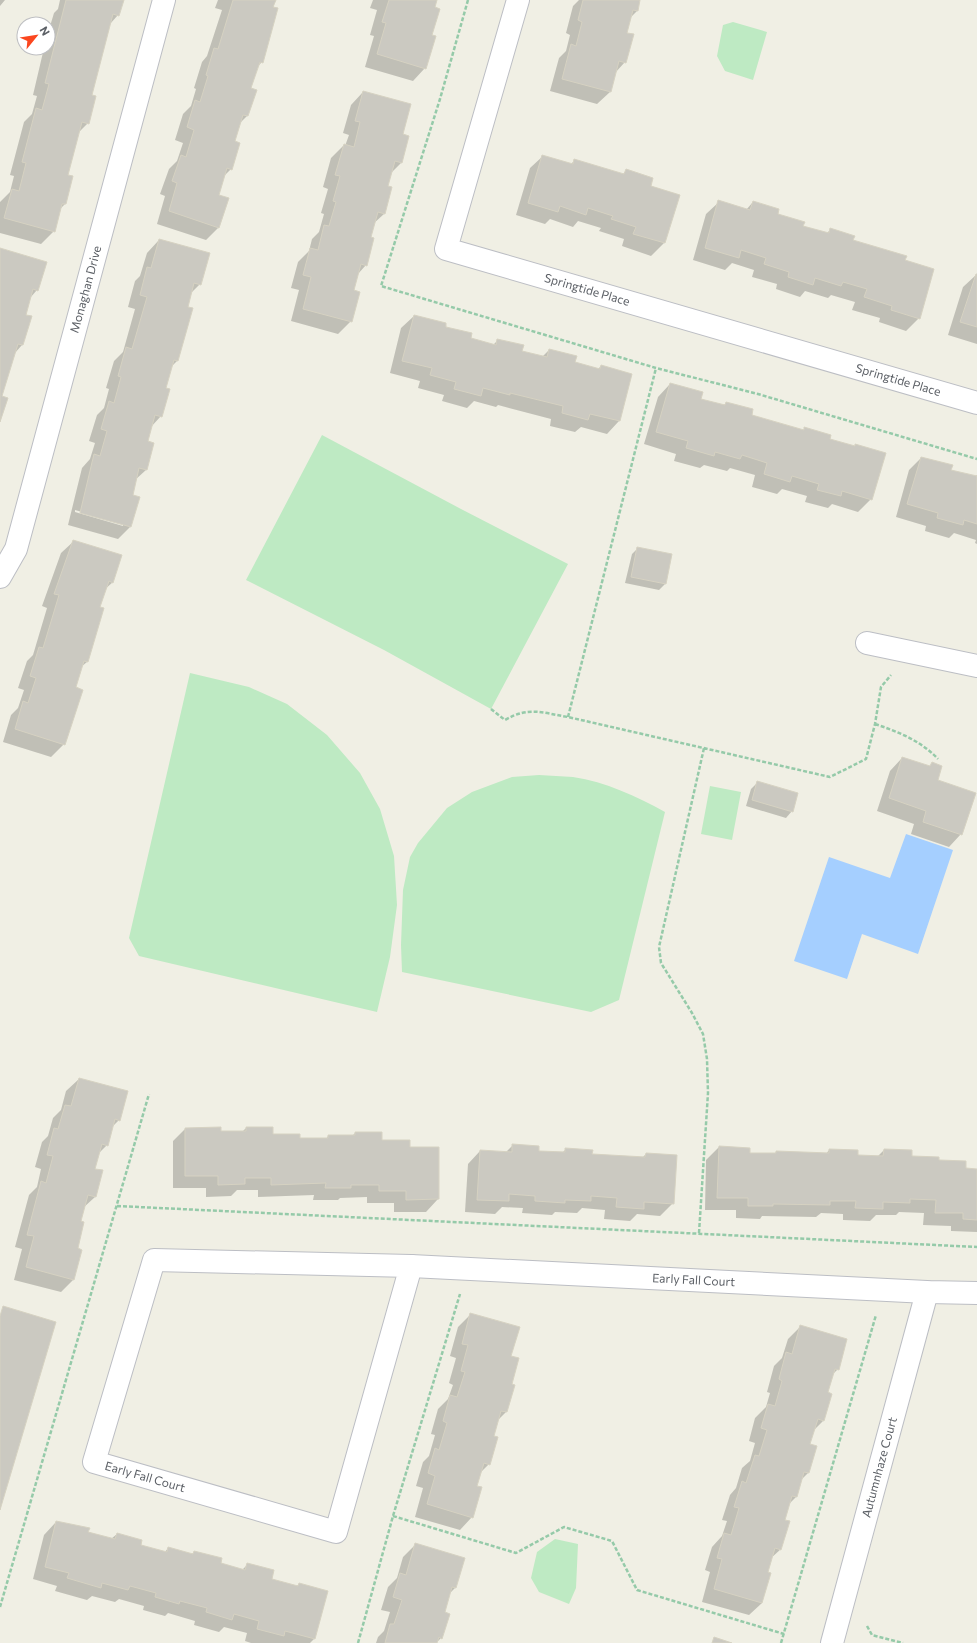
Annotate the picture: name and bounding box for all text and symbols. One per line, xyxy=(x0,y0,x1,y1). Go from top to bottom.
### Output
north arrow xyxy=(16,16,56,56)
text: N xyxy=(37,24,53,38)
street label: Monaghan Drive xyxy=(67,244,103,334)
street label: Springtide Place xyxy=(543,270,632,308)
street label: Springtide Place xyxy=(854,360,943,398)
street label: Early Fall Court xyxy=(652,1270,736,1288)
street label: Autumnhaze Court xyxy=(858,1415,899,1519)
street label: Early Fall Court xyxy=(104,1458,187,1494)

